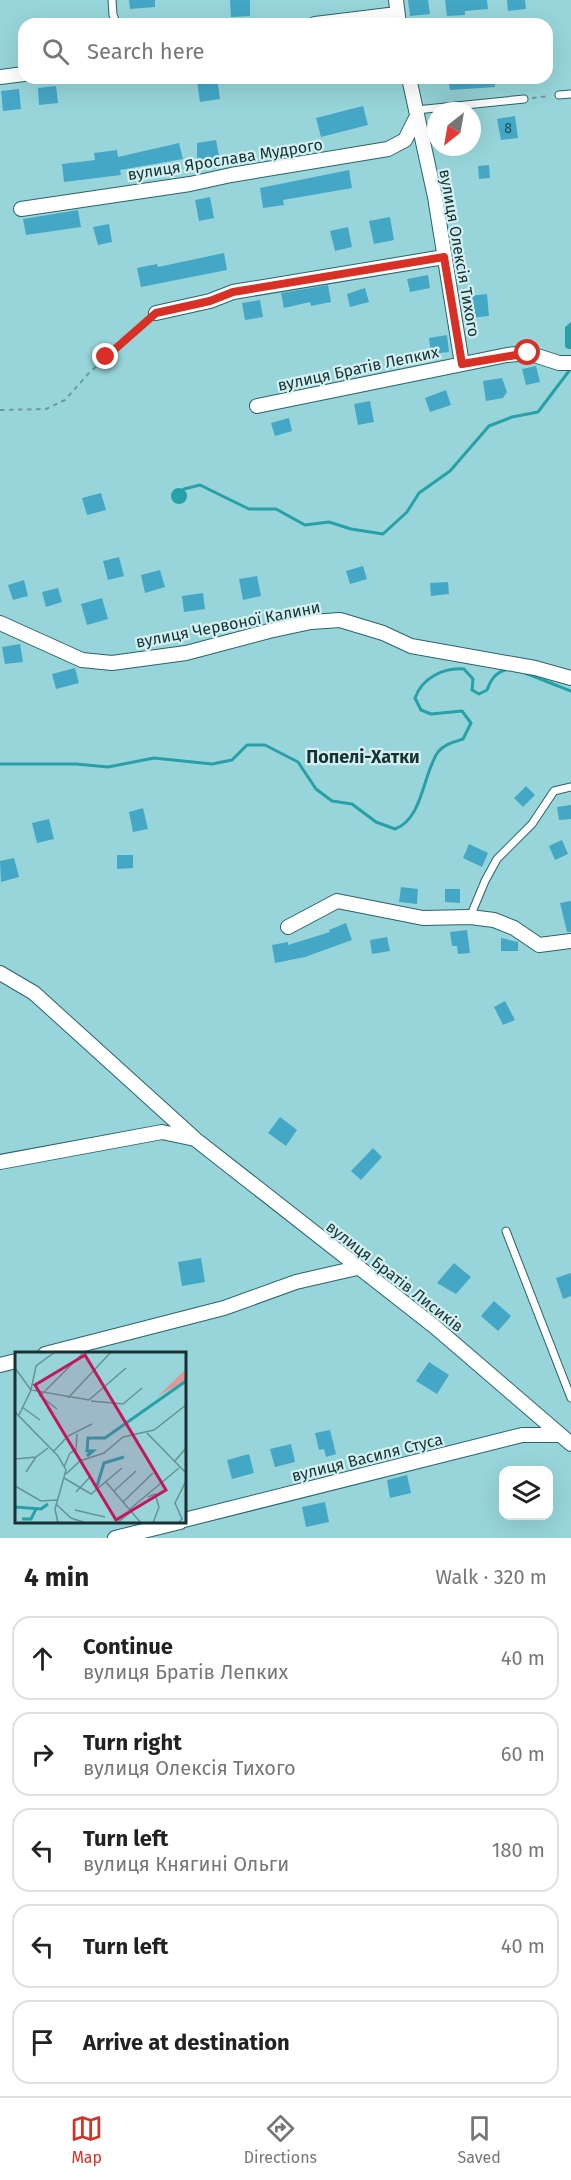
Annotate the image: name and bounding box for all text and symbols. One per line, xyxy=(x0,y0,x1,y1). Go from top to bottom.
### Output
search box xyxy=(18,18,553,84)
icon: search xyxy=(39,35,72,68)
text: Search here xyxy=(87,38,205,65)
north arrow xyxy=(427,102,481,156)
house number: 8 xyxy=(504,120,512,137)
street label: вулиця Ярослава Мудрого xyxy=(126,135,324,184)
street label: вулиця Олексія Тихого xyxy=(435,168,484,339)
route start xyxy=(514,339,540,365)
street label: вулиця Братів Лепких xyxy=(276,342,441,395)
route end xyxy=(92,343,118,369)
street label: вулиця Червоної Калини xyxy=(134,597,322,652)
district label: Попелі-Хатки xyxy=(306,746,420,768)
street label: вулиця Братів Лисиків xyxy=(322,1217,467,1336)
inset map xyxy=(15,1352,186,1523)
street label: вулиця Василя Стуса xyxy=(290,1430,445,1485)
map controls xyxy=(499,1466,553,1520)
button: layers xyxy=(499,1466,553,1520)
text: 4 min xyxy=(24,1562,89,1593)
text: Walk · 320 m xyxy=(436,1565,547,1589)
text: Continue xyxy=(83,1633,173,1660)
icon: ahead xyxy=(26,1642,59,1675)
text: 40 m xyxy=(501,1646,545,1670)
text: вулиця Братів Лепких xyxy=(83,1660,288,1684)
text: Turn right xyxy=(83,1729,182,1756)
icon: right xyxy=(26,1738,59,1771)
text: 60 m xyxy=(501,1742,545,1766)
text: вулиця Олексія Тихого xyxy=(83,1756,296,1780)
text: Turn left xyxy=(83,1825,168,1852)
icon: left xyxy=(26,1834,59,1867)
text: 180 m xyxy=(492,1838,545,1862)
text: вулиця Княгині Ольги xyxy=(83,1852,289,1876)
icon: left xyxy=(26,1930,59,1963)
text: Turn left xyxy=(83,1933,168,1960)
text: 40 m xyxy=(501,1934,545,1958)
icon: arrive xyxy=(26,2026,59,2059)
text: Arrive at destination xyxy=(83,2029,290,2056)
tab: Map xyxy=(70,2112,103,2167)
tab: Directions xyxy=(244,2112,317,2167)
tab: Saved xyxy=(457,2112,501,2167)

